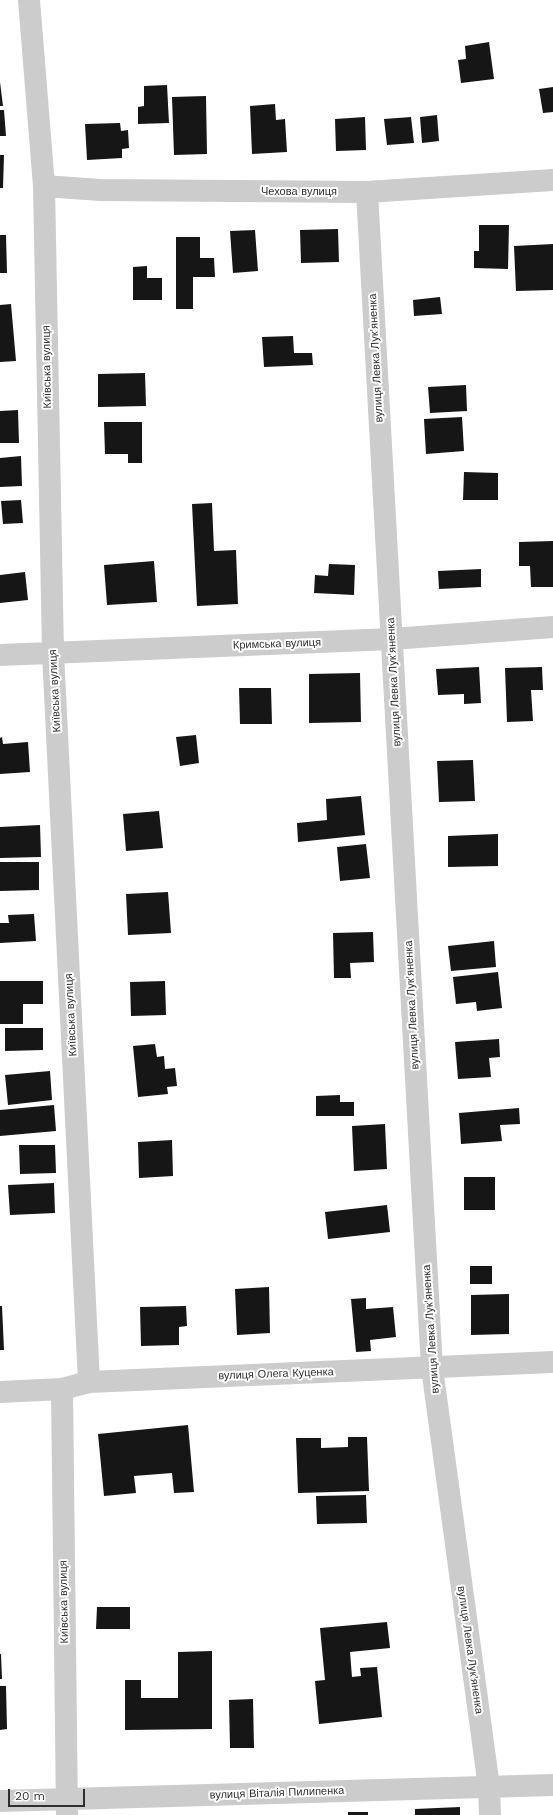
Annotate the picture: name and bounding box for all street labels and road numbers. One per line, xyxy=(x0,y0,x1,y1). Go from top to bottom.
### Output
street label: Чехова вулиця xyxy=(261,185,337,199)
street label: вулиця Левка Лук'яненка xyxy=(366,293,386,423)
street label: Київська вулиця xyxy=(40,325,54,409)
street label: вулиця Левка Лук'яненка xyxy=(384,617,404,747)
street label: Кримська вулиця xyxy=(233,636,321,652)
street label: Київська вулиця xyxy=(46,649,64,733)
street label: вулиця Левка Лук'яненка xyxy=(402,940,422,1070)
street label: Київська вулиця xyxy=(62,973,80,1057)
street label: вулиця Левка Лук'яненка xyxy=(420,1264,442,1394)
street label: вулиця Олега Куценка xyxy=(218,1365,334,1383)
street label: Київська вулиця xyxy=(57,1560,71,1644)
street label: вулиця Левка Лук'яненка xyxy=(454,1585,486,1715)
street label: вулиця Віталія Пилипенка xyxy=(209,1784,345,1802)

